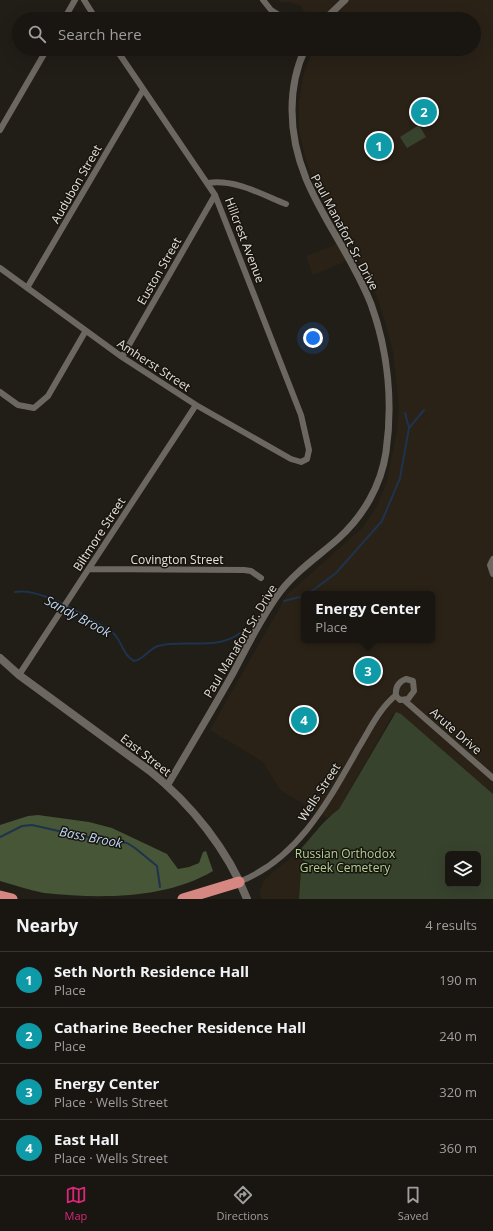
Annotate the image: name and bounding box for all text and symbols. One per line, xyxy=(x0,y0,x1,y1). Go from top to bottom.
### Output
search box xyxy=(12,12,481,56)
icon: search xyxy=(26,23,48,45)
text: Search here xyxy=(58,24,142,44)
pin: 2 xyxy=(411,97,437,127)
pin: 1 xyxy=(366,131,392,161)
street label: Audubon Street xyxy=(47,142,105,226)
street label: Paul Manafort Sr. Drive xyxy=(307,171,383,293)
street label: Hillcrest Avenue xyxy=(221,195,269,285)
street label: Euston Street xyxy=(133,234,185,308)
your location xyxy=(303,328,323,348)
street label: Amherst Street xyxy=(114,335,194,395)
street label: Biltmore Street xyxy=(69,494,129,574)
street label: Covington Street xyxy=(130,551,224,568)
street label: Paul Manafort Sr. Drive xyxy=(199,581,281,701)
water label: Sandy Brook xyxy=(42,591,115,641)
popup xyxy=(301,591,435,643)
text: Energy Center xyxy=(315,598,421,618)
text: Place xyxy=(315,618,347,636)
pin: 3 xyxy=(355,656,381,686)
street label: Arute Drive xyxy=(427,704,486,758)
pin: 4 xyxy=(291,705,317,735)
street label: East Street xyxy=(117,730,175,780)
street label: Wells Street xyxy=(294,760,344,824)
water label: Bass Brook xyxy=(58,822,125,852)
park label: Russian Orthodox Greek Cemetery xyxy=(295,845,396,876)
map controls xyxy=(445,851,481,887)
button: layers xyxy=(445,851,481,887)
text: Nearby xyxy=(16,914,78,937)
text: 4 results xyxy=(425,916,477,934)
text: Seth North Residence Hall xyxy=(54,961,249,981)
text: 1 xyxy=(25,971,33,989)
text: 190 m xyxy=(439,971,477,989)
text: Place xyxy=(54,981,86,999)
text: Catharine Beecher Residence Hall xyxy=(54,1017,306,1037)
text: 2 xyxy=(25,1027,33,1045)
text: 240 m xyxy=(439,1027,477,1045)
text: Place xyxy=(54,1037,86,1055)
text: Energy Center xyxy=(54,1073,159,1093)
text: 3 xyxy=(25,1083,33,1101)
text: 320 m xyxy=(439,1083,477,1101)
text: Place · Wells Street xyxy=(54,1093,168,1111)
text: East Hall xyxy=(54,1129,119,1149)
text: 4 xyxy=(25,1139,33,1157)
text: 360 m xyxy=(439,1139,477,1157)
text: Place · Wells Street xyxy=(54,1149,168,1167)
tab: Map xyxy=(65,1184,87,1223)
tab: Directions xyxy=(217,1184,269,1223)
tab: Saved xyxy=(398,1184,428,1223)

